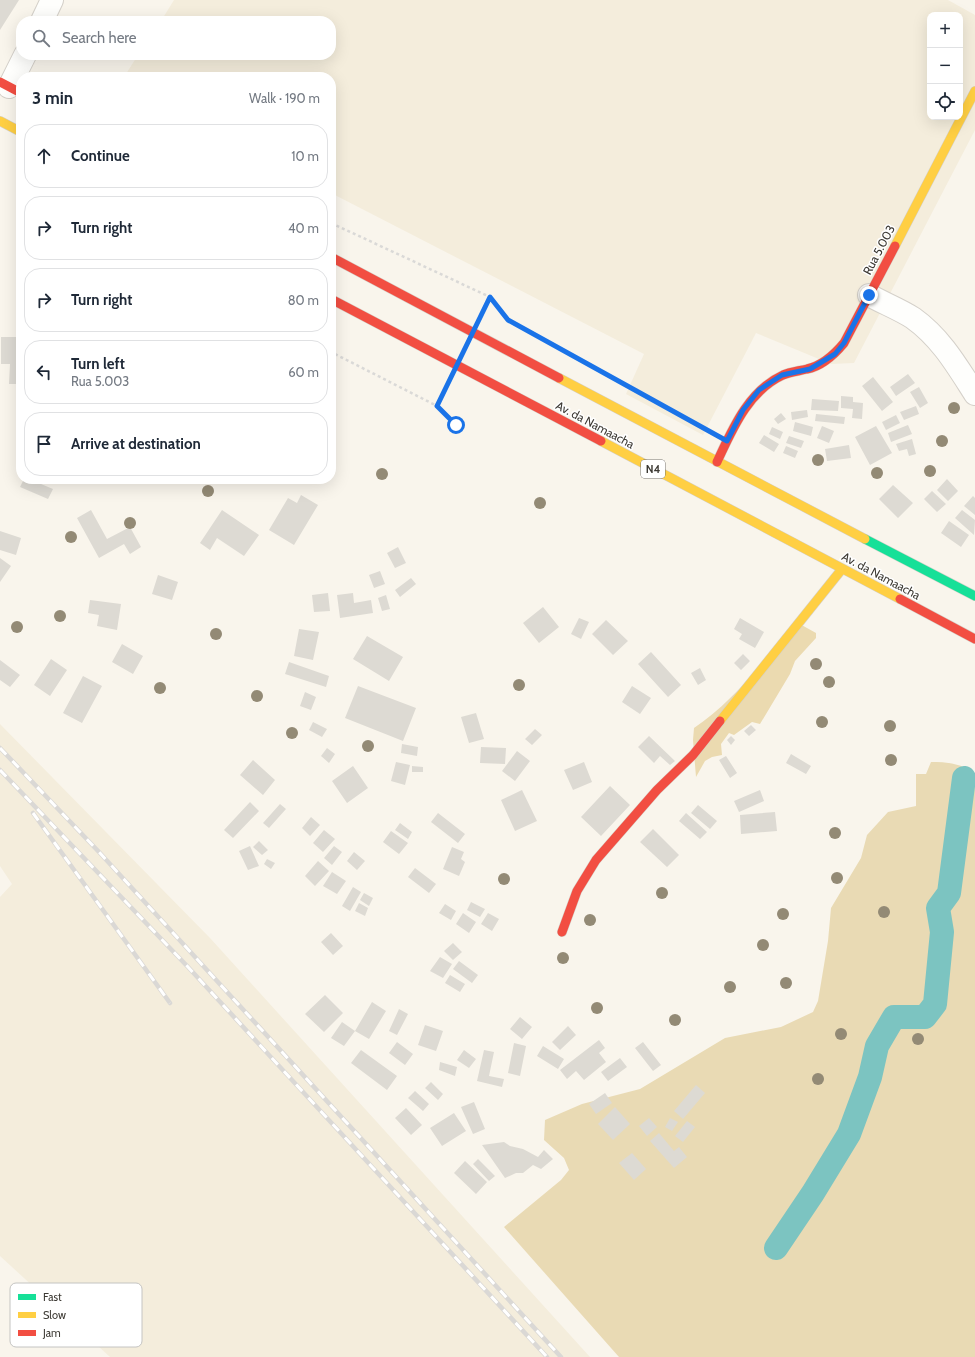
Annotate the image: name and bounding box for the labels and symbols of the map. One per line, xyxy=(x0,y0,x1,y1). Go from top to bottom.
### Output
street label: Rua 5.003 xyxy=(859,222,898,277)
route end xyxy=(860,286,878,304)
street label: Av. da Namaacha xyxy=(553,398,637,452)
route start xyxy=(447,416,465,434)
road number: N4 xyxy=(641,460,665,478)
street label: Av. da Namaacha xyxy=(839,549,923,603)
legend xyxy=(10,1283,142,1347)
text: Fast xyxy=(43,1290,62,1304)
text: Slow xyxy=(43,1308,66,1322)
text: Jam xyxy=(42,1326,61,1340)

